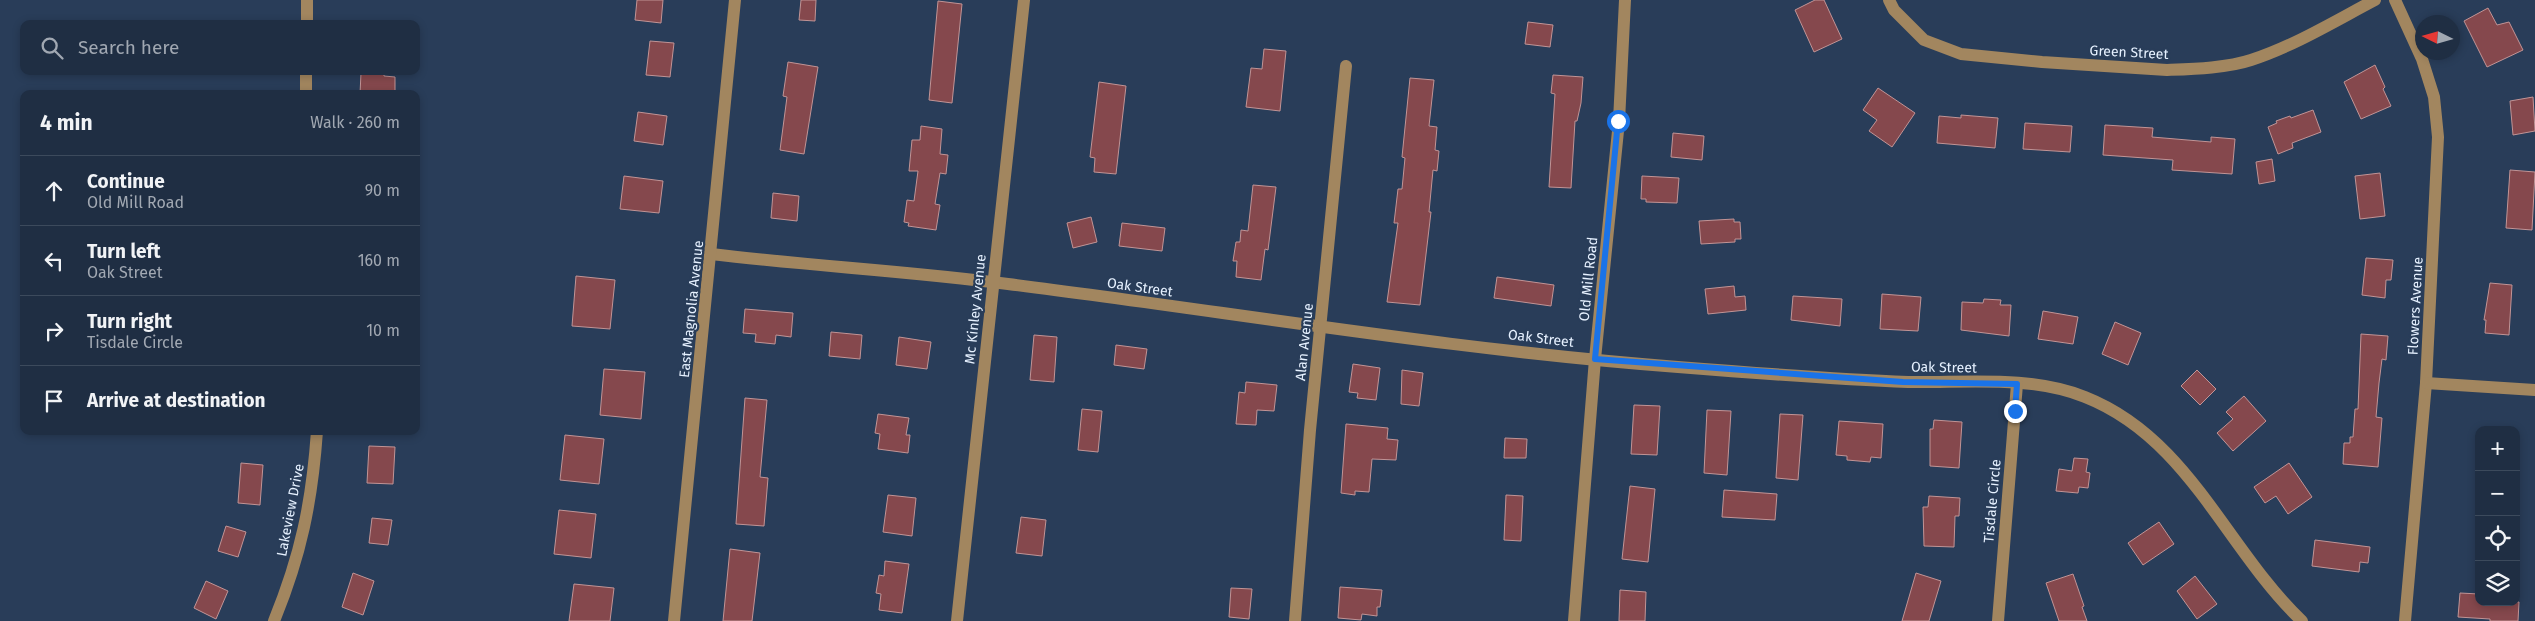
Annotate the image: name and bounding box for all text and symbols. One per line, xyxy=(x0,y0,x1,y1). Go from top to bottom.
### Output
north arrow xyxy=(2415,15,2460,60)
search box xyxy=(20,20,420,75)
icon: search xyxy=(38,34,66,62)
text: Search here xyxy=(78,36,179,59)
street label: Green Street xyxy=(2089,42,2170,63)
text: 4 min xyxy=(40,110,93,136)
route start xyxy=(1607,110,1630,133)
text: Walk · 260 m xyxy=(310,113,400,132)
text: Continue xyxy=(87,170,165,193)
icon: ahead xyxy=(40,177,68,205)
text: 90 m xyxy=(365,181,400,200)
text: Old Mill Road xyxy=(87,193,184,212)
street label: Old Mill Road xyxy=(1576,236,1601,322)
text: Turn left xyxy=(87,240,161,263)
street label: East Magnolia Avenue xyxy=(676,240,707,379)
icon: left xyxy=(40,247,68,275)
text: 160 m xyxy=(358,251,400,270)
street label: Mc Kinley Avenue xyxy=(961,253,990,365)
street label: Flowers Avenue xyxy=(2404,256,2427,356)
text: Oak Street xyxy=(87,263,162,282)
street label: Oak Street xyxy=(1106,274,1175,301)
street label: Alan Avenue xyxy=(1292,302,1317,382)
text: Turn right xyxy=(87,310,172,333)
icon: right xyxy=(40,317,68,345)
text: 10 m xyxy=(366,321,400,340)
street label: Oak Street xyxy=(1507,326,1576,351)
text: Tisdale Circle xyxy=(87,333,183,352)
street label: Oak Street xyxy=(1911,358,1978,377)
icon: arrive xyxy=(40,387,68,415)
text: Arrive at destination xyxy=(87,389,266,412)
route end xyxy=(2004,400,2027,423)
map controls xyxy=(2475,426,2520,606)
button: + xyxy=(2475,426,2520,471)
street label: Tisdale Circle xyxy=(1980,458,2005,544)
street label: Lakeview Drive xyxy=(273,462,308,558)
button: − xyxy=(2475,471,2520,516)
button: locate xyxy=(2475,516,2520,561)
button: layers xyxy=(2475,561,2520,606)

